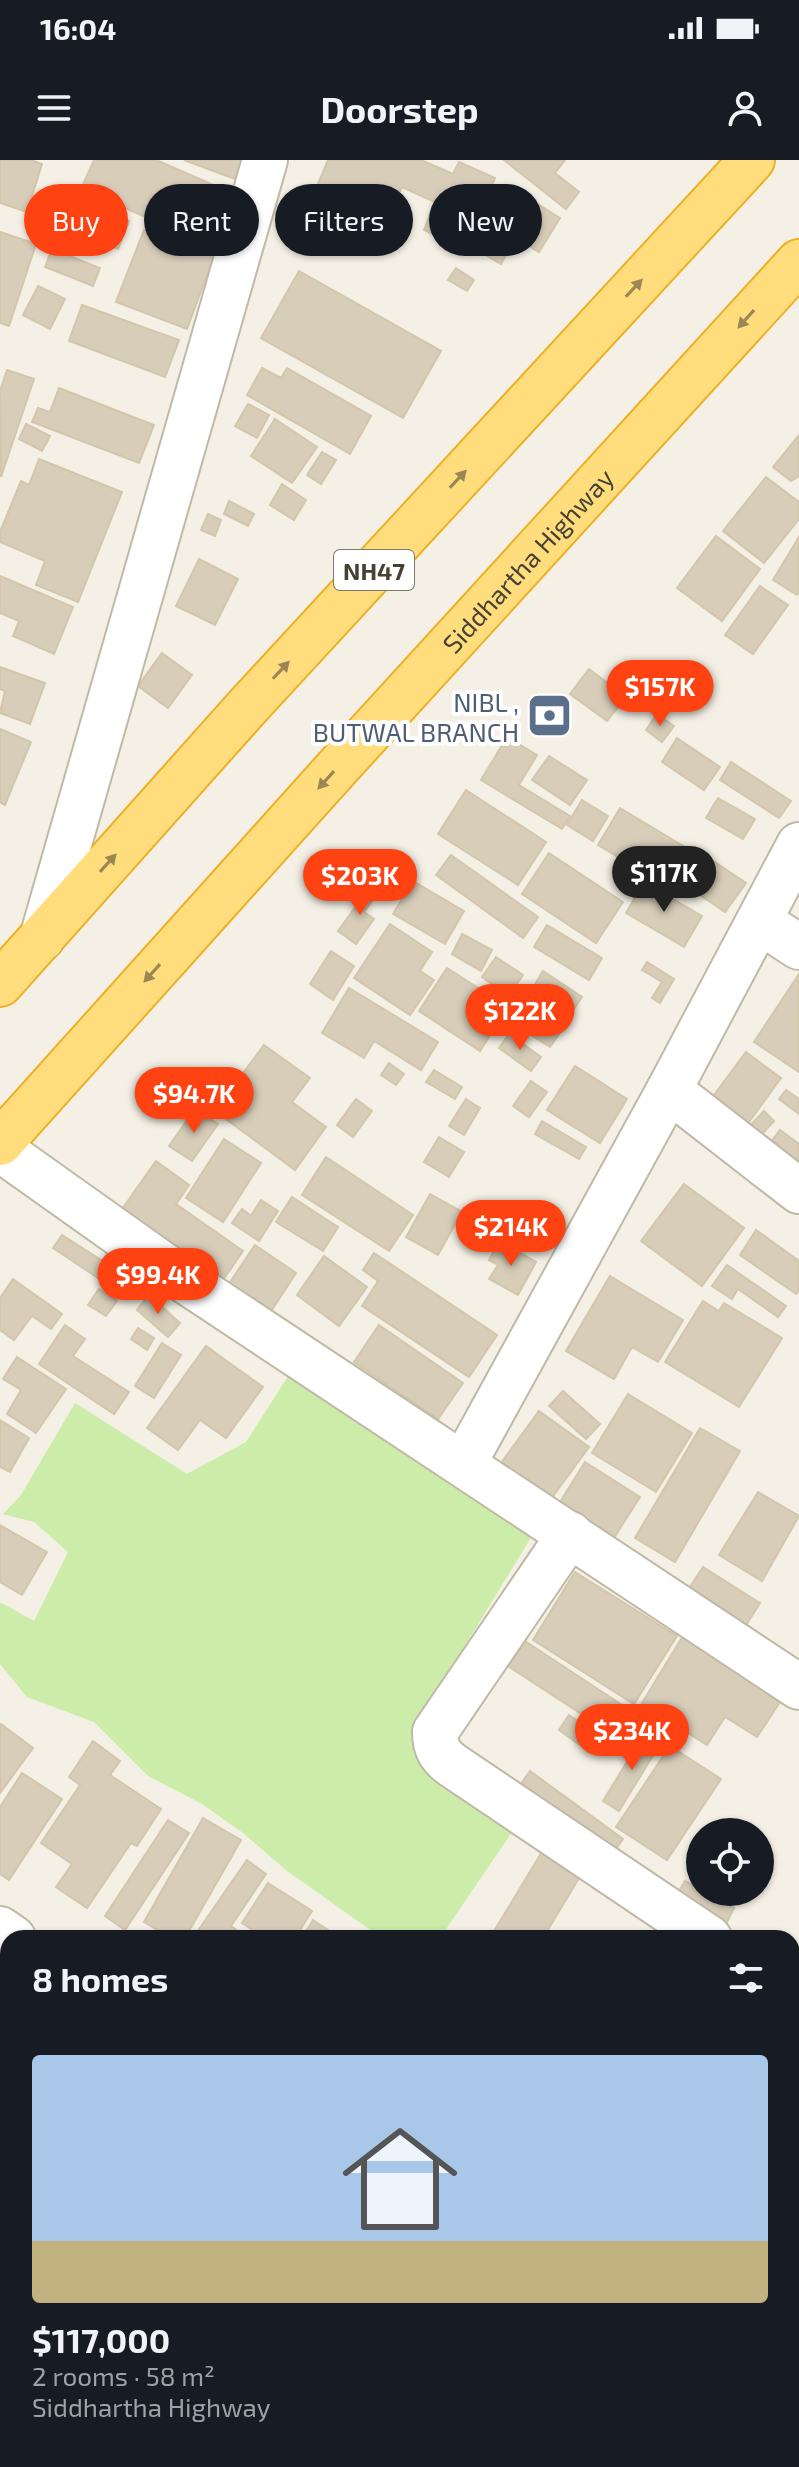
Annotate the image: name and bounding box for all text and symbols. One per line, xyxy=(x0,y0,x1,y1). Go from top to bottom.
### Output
text: 16:04 xyxy=(40,10,116,46)
icon: menu xyxy=(32,86,76,130)
icon: person xyxy=(723,86,767,130)
text: Doorstep xyxy=(320,87,479,130)
chip: Buy xyxy=(24,184,128,256)
chip: Rent xyxy=(144,184,259,256)
chip: Filters xyxy=(275,184,413,256)
chip: New xyxy=(429,184,542,256)
one-way arrow xyxy=(625,279,643,298)
one-way arrow xyxy=(738,309,756,328)
street label: Siddhartha Highway xyxy=(435,461,619,658)
one-way arrow xyxy=(448,470,466,489)
road number: NH47 xyxy=(334,550,414,590)
pin: $157K xyxy=(604,660,716,728)
one-way arrow xyxy=(272,661,290,680)
text: $157K xyxy=(625,670,695,701)
place label: NIBL , BUTWAL BRANCH xyxy=(313,686,519,747)
bank icon: NIBL , BUTWAL BRANCH xyxy=(526,692,574,740)
one-way arrow xyxy=(317,770,335,789)
pin: $117K xyxy=(608,846,720,914)
pin: $203K xyxy=(304,849,416,917)
one-way arrow xyxy=(99,854,116,874)
text: $117K xyxy=(630,856,698,887)
text: $203K xyxy=(321,859,399,890)
one-way arrow xyxy=(144,963,161,983)
pin: $122K xyxy=(464,984,576,1052)
text: $122K xyxy=(483,994,557,1025)
pin: $94.7K xyxy=(129,1067,259,1135)
text: $94.7K xyxy=(153,1077,235,1108)
pin: $214K xyxy=(455,1200,567,1268)
text: $214K xyxy=(474,1210,548,1241)
pin: $99.4K xyxy=(93,1248,223,1316)
text: $99.4K xyxy=(115,1258,201,1289)
pin: $234K xyxy=(576,1704,688,1772)
text: $234K xyxy=(593,1714,671,1745)
map controls xyxy=(686,1818,774,1906)
button: locate xyxy=(686,1818,774,1906)
icon: filters xyxy=(724,1956,768,2000)
text: 8 homes xyxy=(32,1958,168,1999)
icon: home xyxy=(328,2107,472,2251)
text: $117,000 xyxy=(32,2319,170,2360)
text: 2 rooms · 58 m² xyxy=(32,2360,215,2391)
text: Siddhartha Highway xyxy=(32,2391,271,2422)

